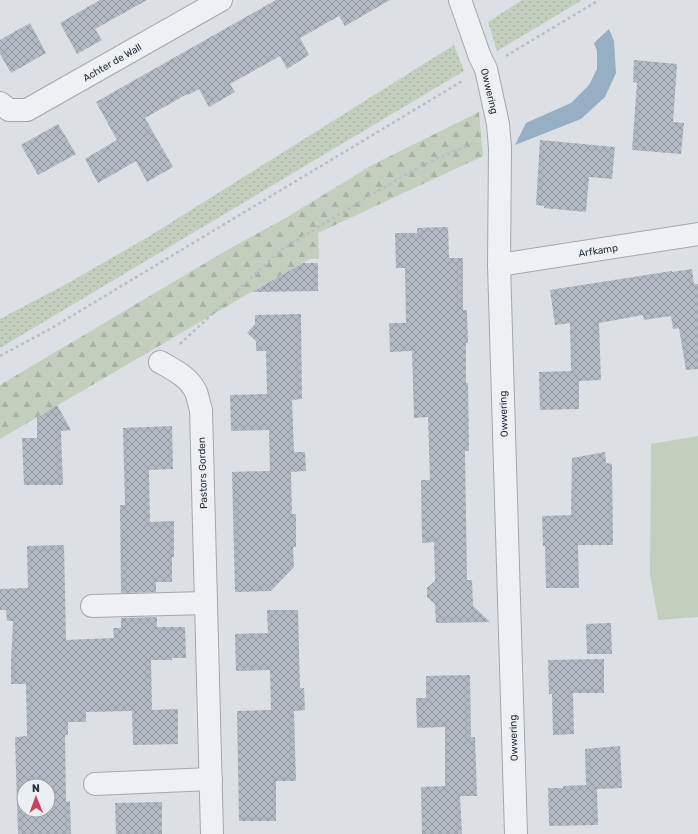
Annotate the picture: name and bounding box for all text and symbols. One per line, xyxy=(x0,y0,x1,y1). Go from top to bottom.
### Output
street label: Achter de Wall xyxy=(81,41,144,84)
street label: Owwering xyxy=(478,67,500,115)
street label: Arfkamp xyxy=(578,242,619,260)
street label: Owwering xyxy=(497,390,511,437)
street label: Pastors Gorden xyxy=(196,437,210,509)
street label: Owwering xyxy=(507,714,521,761)
north arrow xyxy=(16,778,56,818)
text: N xyxy=(32,782,40,795)

